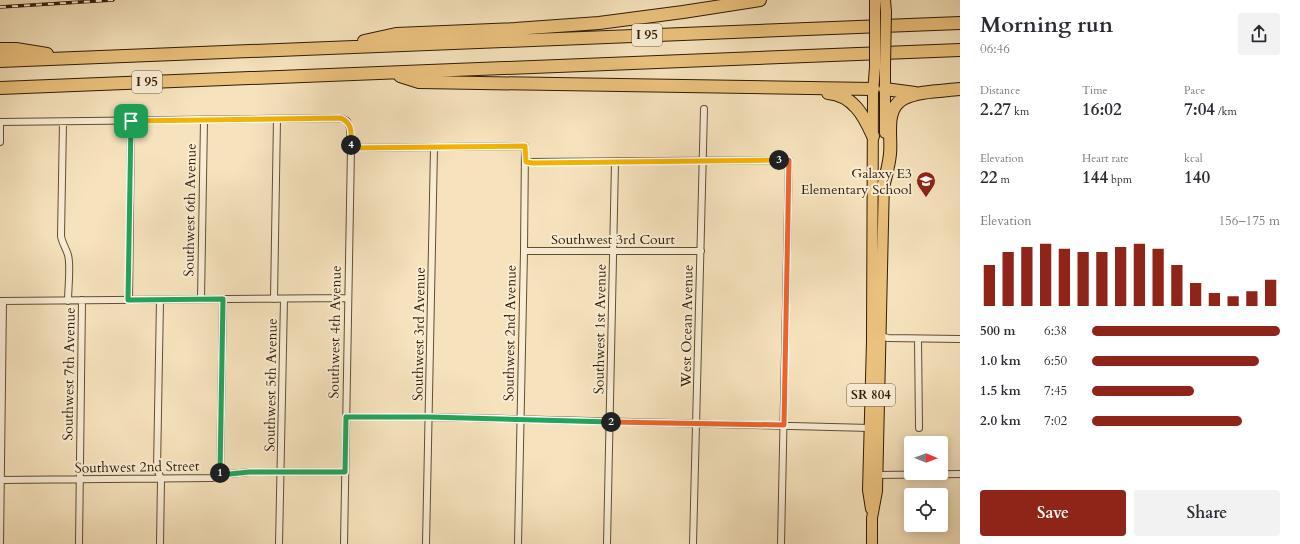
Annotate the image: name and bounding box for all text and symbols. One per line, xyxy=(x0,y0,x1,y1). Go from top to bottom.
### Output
text: Morning run xyxy=(980,10,1113,40)
button: share xyxy=(1238,13,1280,55)
road number: I 95 xyxy=(632,24,662,46)
text: 06:46 xyxy=(980,40,1010,58)
road number: I 95 xyxy=(132,71,162,93)
text: Distance xyxy=(980,83,1020,98)
text: Time xyxy=(1082,83,1107,98)
text: Pace xyxy=(1184,83,1205,98)
text: 2.27 xyxy=(980,98,1011,121)
text: 16:02 xyxy=(1082,98,1122,121)
text: 7:04 xyxy=(1184,98,1215,121)
pin xyxy=(114,104,148,138)
text: km xyxy=(1011,104,1029,119)
text: /km xyxy=(1215,104,1237,119)
icon: arrive xyxy=(120,110,142,132)
pin: 4 xyxy=(341,135,361,155)
text: 4 xyxy=(348,137,354,152)
street label: Southwest 6th Avenue xyxy=(179,143,201,277)
pin: 3 xyxy=(769,150,789,170)
text: Elevation xyxy=(980,151,1024,166)
text: Heart rate xyxy=(1082,151,1129,166)
text: kcal xyxy=(1184,151,1202,166)
text: 3 xyxy=(776,152,782,167)
place label: Galaxy E3 Elementary School xyxy=(801,164,912,199)
text: 22 xyxy=(980,166,997,189)
text: 144 xyxy=(1082,166,1108,189)
text: 140 xyxy=(1184,166,1210,189)
school or university icon: Galaxy E3 Elementary School xyxy=(915,170,937,198)
text: m xyxy=(997,172,1010,187)
text: bpm xyxy=(1108,172,1132,187)
text: Elevation xyxy=(980,212,1032,230)
text: 156–175 m xyxy=(1218,212,1280,230)
street label: Southwest 3rd Court xyxy=(551,230,675,249)
street label: Southwest 1st Avenue xyxy=(589,264,611,394)
street label: West Ocean Avenue xyxy=(676,264,698,389)
street label: Southwest 4th Avenue xyxy=(324,265,346,399)
street label: Southwest 2nd Avenue xyxy=(499,265,521,401)
street label: Southwest 3rd Avenue xyxy=(408,267,430,401)
street label: Southwest 7th Avenue xyxy=(58,307,80,441)
street label: Southwest 5th Avenue xyxy=(260,318,282,452)
text: 500 m xyxy=(980,322,1015,340)
text: 6:38 xyxy=(1044,322,1067,340)
text: 1.0 km xyxy=(980,352,1021,370)
text: 6:50 xyxy=(1044,352,1067,370)
text: 1.5 km xyxy=(980,382,1021,400)
text: 7:45 xyxy=(1044,382,1067,400)
road number: SR 804 xyxy=(847,384,895,406)
pin: 2 xyxy=(601,412,621,432)
text: 2.0 km xyxy=(980,412,1021,430)
text: 7:02 xyxy=(1044,412,1067,430)
text: 2 xyxy=(608,414,614,429)
north arrow xyxy=(904,436,948,480)
map controls xyxy=(904,436,948,532)
street label: Southwest 2nd Street xyxy=(74,456,200,478)
pin: 1 xyxy=(210,463,230,483)
text: 1 xyxy=(217,465,223,480)
button: locate xyxy=(904,488,948,532)
button: Save xyxy=(980,490,1126,536)
button: Share xyxy=(1134,490,1280,536)

